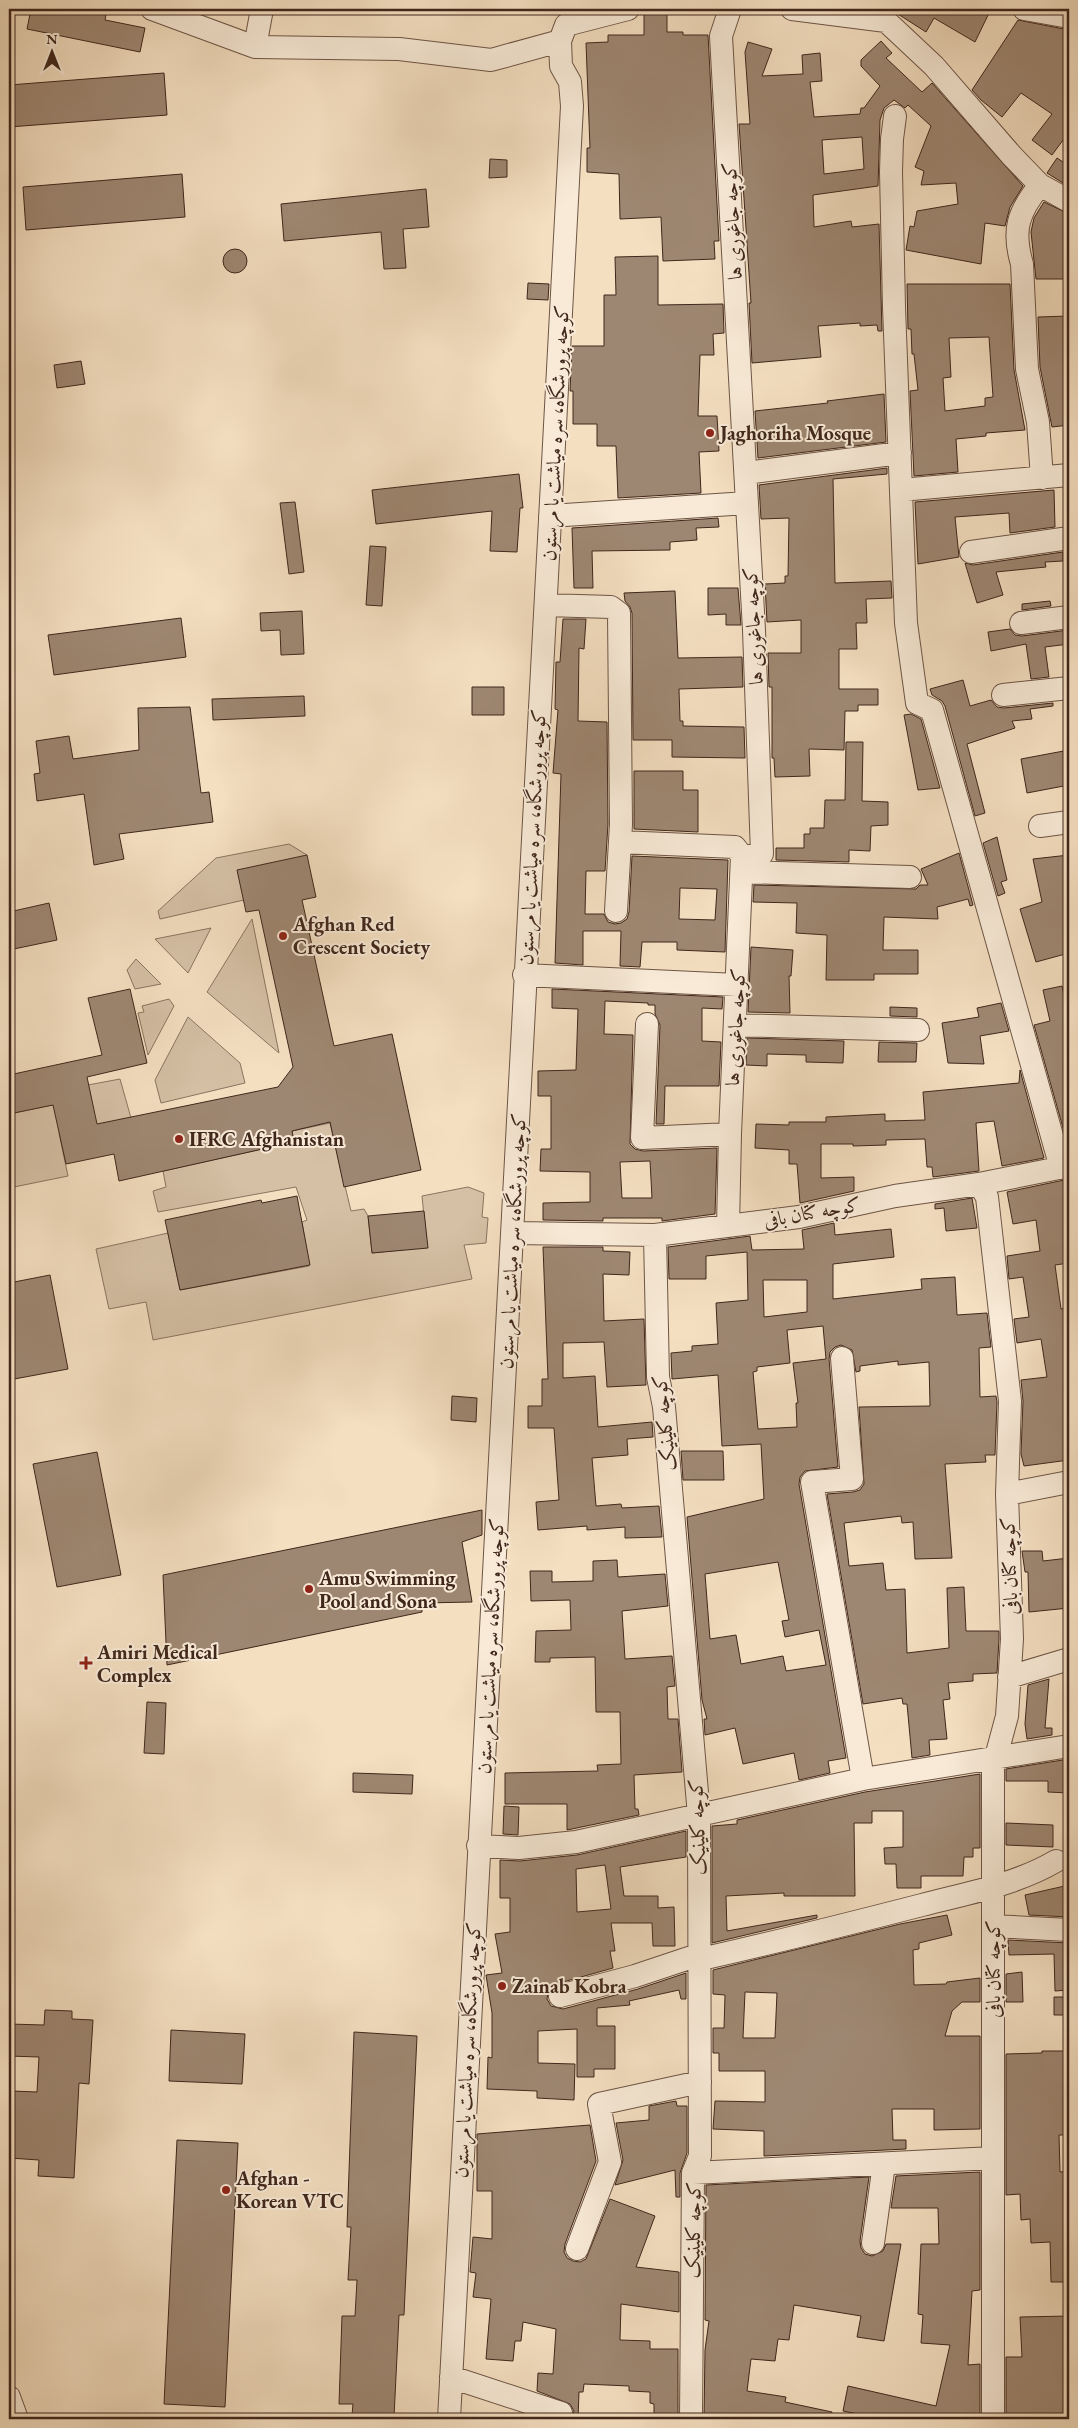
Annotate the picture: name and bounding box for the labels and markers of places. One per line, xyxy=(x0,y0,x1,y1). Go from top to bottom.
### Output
place label: Jaghoriha Mosque xyxy=(718,420,871,446)
marker: Jaghoriha Mosque xyxy=(704,427,716,439)
place label: Afghan Red Crescent Society xyxy=(292,911,431,960)
marker: Afghan Red Crescent Society xyxy=(277,930,289,942)
place label: IFRC Afghanistan xyxy=(189,1126,344,1152)
marker: IFRC Afghanistan xyxy=(173,1133,185,1145)
place label: Amu Swimming Pool and Sona xyxy=(318,1565,457,1614)
marker: Amu Swimming Pool and Sona xyxy=(303,1583,315,1595)
place label: Amiri Medical Complex xyxy=(96,1639,218,1688)
marker: Amiri Medical Complex xyxy=(79,1656,93,1670)
place label: Zainab Kobra xyxy=(512,1973,627,1999)
marker: Zainab Kobra xyxy=(496,1980,508,1992)
place label: Afghan - Korean VTC xyxy=(235,2165,344,2214)
marker: Afghan - Korean VTC xyxy=(220,2184,232,2196)

